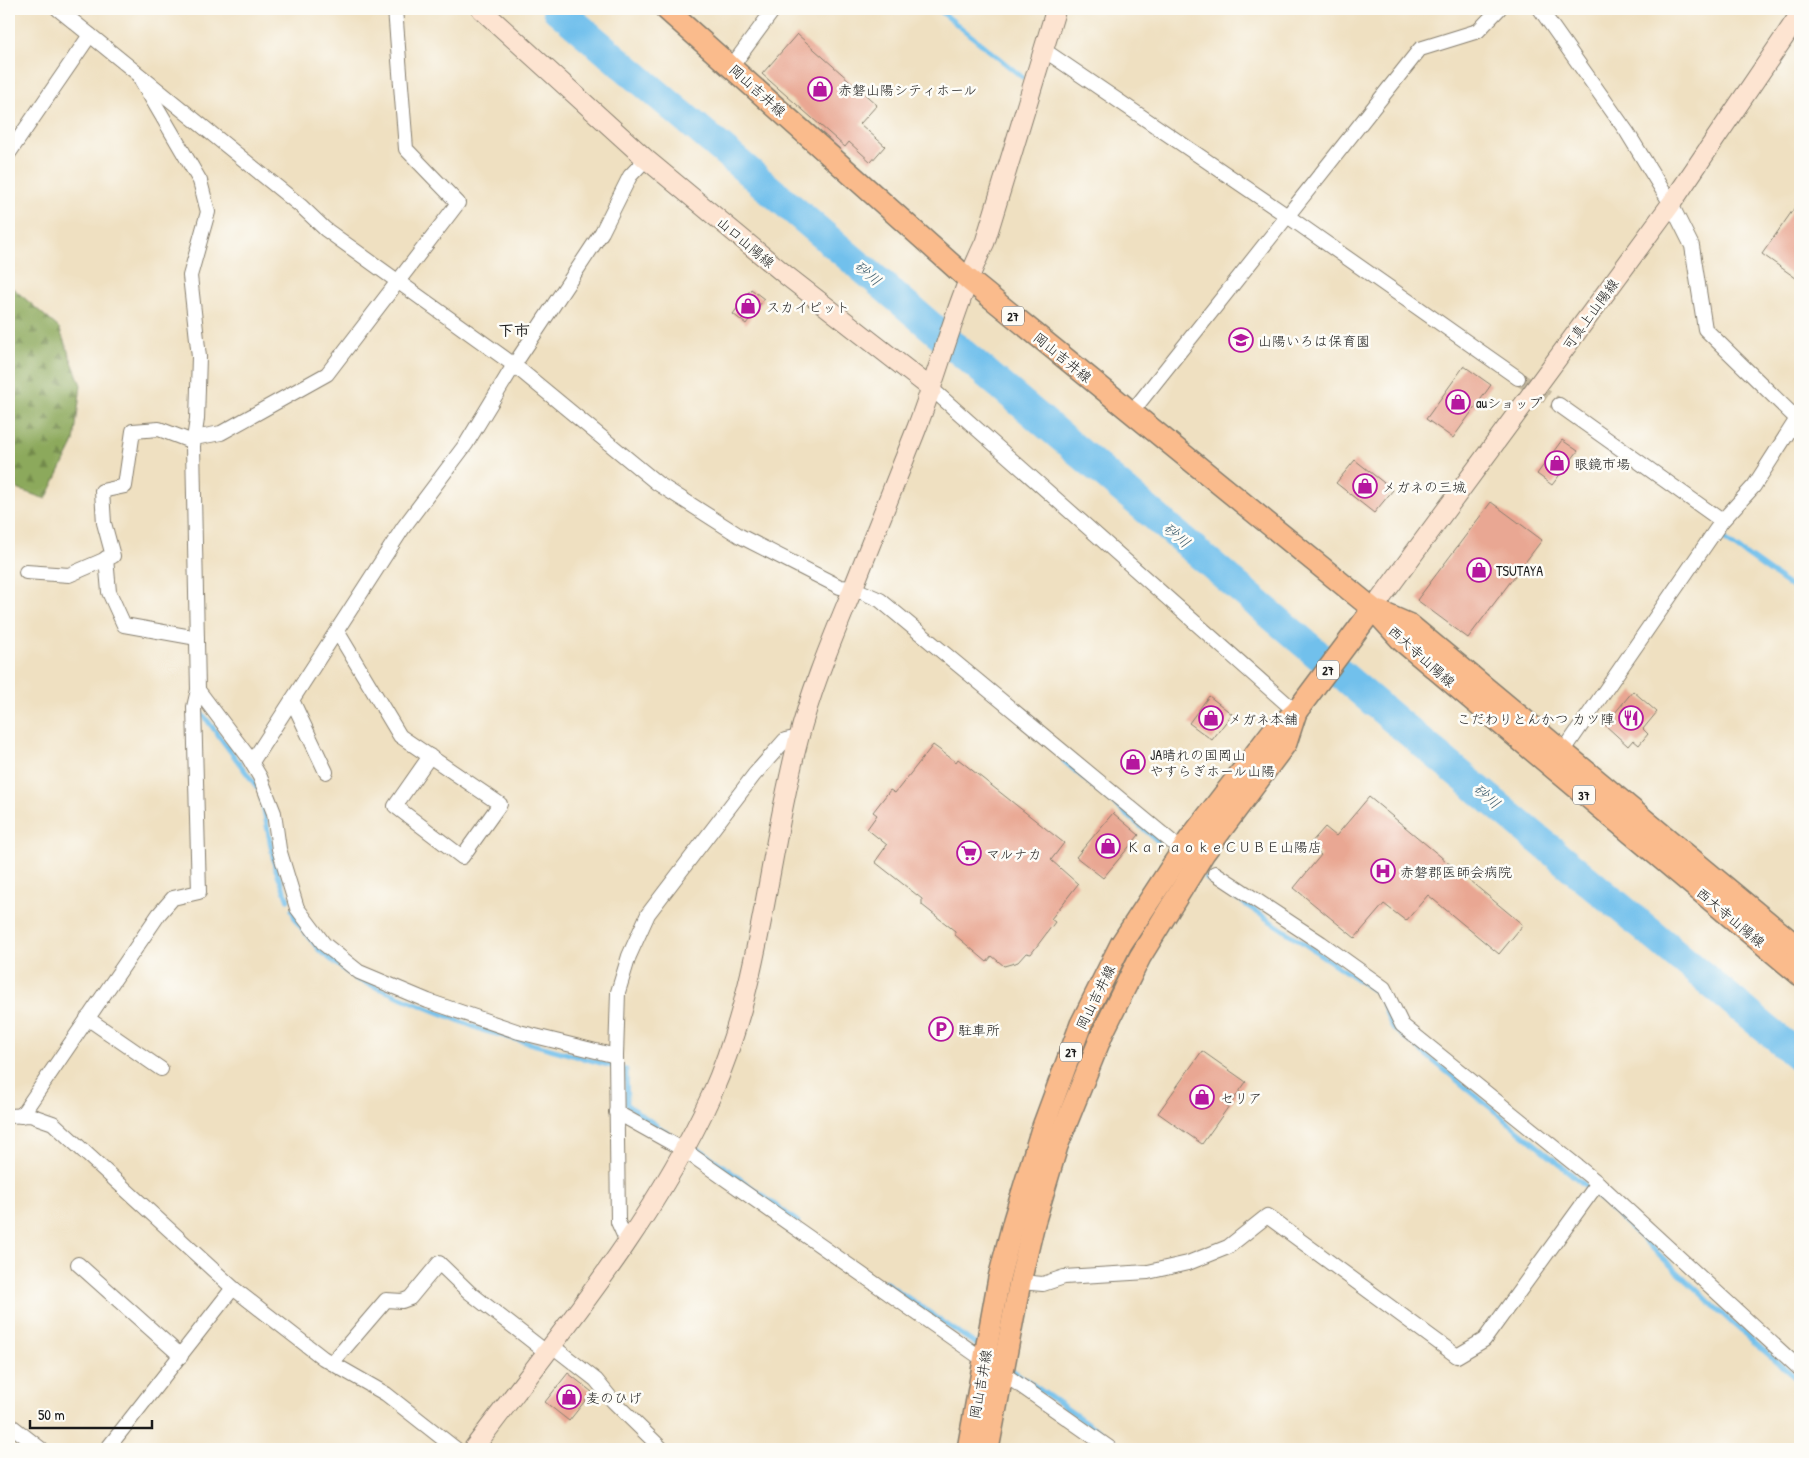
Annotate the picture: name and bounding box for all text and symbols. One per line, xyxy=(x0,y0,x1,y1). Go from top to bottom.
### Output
street label: 岡山吉井線 xyxy=(726,60,790,120)
shop icon: 赤磐山陽シティホール xyxy=(807,76,833,102)
place label: 赤磐山陽シティホール xyxy=(838,80,977,99)
street label: 山口山陽線 xyxy=(713,212,779,272)
water label: 砂川 xyxy=(850,255,886,291)
street label: 可真上山陽線 xyxy=(1558,274,1622,354)
shop icon: スカイピット xyxy=(735,293,761,319)
place label: スカイピット xyxy=(766,297,850,316)
road number: 27 xyxy=(1002,306,1024,326)
district label: 下市 xyxy=(498,319,530,341)
school or university icon: 山陽いろは保育園 xyxy=(1228,327,1254,353)
street label: 岡山吉井線 xyxy=(1030,328,1096,386)
place label: 山陽いろは保育園 xyxy=(1258,331,1370,350)
shop icon: auショップ xyxy=(1445,389,1471,415)
place label: auショップ xyxy=(1476,393,1543,412)
shop icon: 眼鏡市場 xyxy=(1544,450,1570,476)
place label: 眼鏡市場 xyxy=(1574,454,1630,473)
shop icon: メガネの三城 xyxy=(1352,473,1378,499)
place label: メガネの三城 xyxy=(1382,477,1466,496)
water label: 砂川 xyxy=(1159,517,1195,553)
shop icon: TSUTAYA xyxy=(1466,557,1492,583)
place label: TSUTAYA xyxy=(1496,561,1543,580)
street label: 西大寺山陽線 xyxy=(1384,621,1460,691)
road number: 27 xyxy=(1317,660,1339,680)
shop icon: メガネ本舗 xyxy=(1198,705,1224,731)
restaurant icon: こだわりとんかつ カツ陣 xyxy=(1618,705,1644,731)
place label: メガネ本舗 xyxy=(1228,709,1298,728)
place label: こだわりとんかつ カツ陣 xyxy=(1457,709,1614,728)
place label: JA晴れの国岡山 やすらぎホール山陽 xyxy=(1150,745,1275,780)
shop icon: JA晴れの国岡山 やすらぎホール山陽 xyxy=(1120,749,1146,775)
water label: 砂川 xyxy=(1469,778,1505,814)
road number: 37 xyxy=(1573,786,1595,804)
shop icon: ＫａｒａｏｋｅＣＵＢＥ山陽店 xyxy=(1095,833,1121,859)
place label: ＫａｒａｏｋｅＣＵＢＥ山陽店 xyxy=(1126,837,1322,856)
supermarket icon: マルナカ xyxy=(956,840,982,866)
place label: マルナカ xyxy=(986,844,1042,863)
hospital icon: 赤磐郡医師会病院 xyxy=(1370,858,1396,884)
place label: 赤磐郡医師会病院 xyxy=(1400,862,1512,881)
street label: 西大寺山陽線 xyxy=(1693,883,1769,951)
street label: 岡山吉井線 xyxy=(1071,961,1119,1033)
parking icon: 駐車所 xyxy=(928,1016,954,1042)
place label: 駐車所 xyxy=(958,1020,1000,1039)
road number: 27 xyxy=(1060,1042,1082,1062)
shop icon: セリア xyxy=(1189,1084,1215,1110)
place label: セリア xyxy=(1220,1088,1262,1107)
street label: 岡山吉井線 xyxy=(965,1348,995,1420)
shop icon: 麦のひげ xyxy=(556,1384,582,1410)
place label: 麦のひげ xyxy=(586,1388,642,1407)
scale bar xyxy=(30,1398,152,1430)
text: 50 m xyxy=(38,1404,65,1425)

